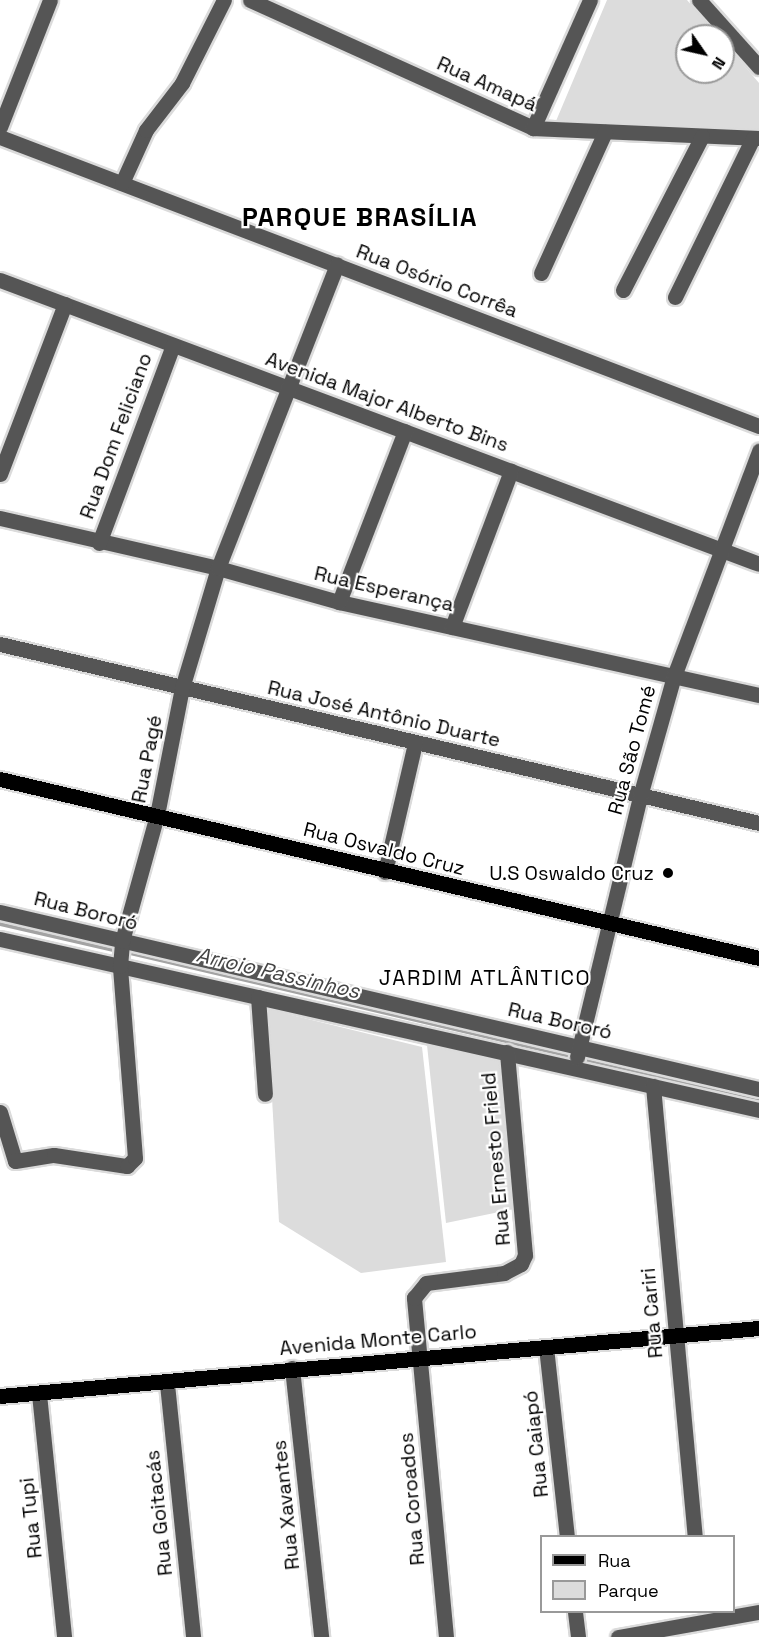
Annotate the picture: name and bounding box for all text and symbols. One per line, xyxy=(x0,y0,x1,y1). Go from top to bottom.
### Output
north arrow xyxy=(675,24,735,84)
street label: Rua Amapá xyxy=(433,51,541,117)
text: N xyxy=(707,53,730,74)
district label: PARQUE BRASÍLIA xyxy=(242,202,478,234)
street label: Rua Osório Corrêa xyxy=(353,239,521,323)
street label: Avenida Major Alberto Bins xyxy=(262,347,512,457)
street label: Rua Dom Feliciano xyxy=(75,350,157,522)
street label: Rua Esperança xyxy=(312,561,456,617)
street label: Rua José Antônio Duarte xyxy=(265,675,503,753)
street label: Rua São Tomé xyxy=(603,682,661,818)
street label: Rua Pagé xyxy=(127,713,167,805)
street label: Rua Osvaldo Cruz xyxy=(301,817,467,881)
place label: U.S Oswaldo Cruz xyxy=(489,861,654,885)
marker: U.S Oswaldo Cruz xyxy=(659,864,677,882)
street label: Rua Bororó xyxy=(32,887,140,935)
water label: Arroio Passinhos xyxy=(194,942,362,1004)
district label: JARDIM ATLÂNTICO xyxy=(379,965,591,991)
street label: Rua Bororó xyxy=(506,997,614,1045)
street label: Rua Ernesto Frield xyxy=(476,1071,516,1247)
street label: Rua Cariri xyxy=(636,1267,668,1359)
street label: Avenida Monte Carlo xyxy=(278,1319,478,1361)
street label: Rua Caiapó xyxy=(518,1389,554,1499)
street label: Rua Coroados xyxy=(394,1432,430,1566)
street label: Rua Xavantes xyxy=(267,1439,305,1571)
street label: Rua Goitacás xyxy=(140,1449,178,1577)
street label: Rua Tupi xyxy=(15,1476,47,1560)
legend xyxy=(540,1535,735,1613)
text: Rua xyxy=(598,1549,631,1572)
text: Parque xyxy=(598,1579,659,1602)

